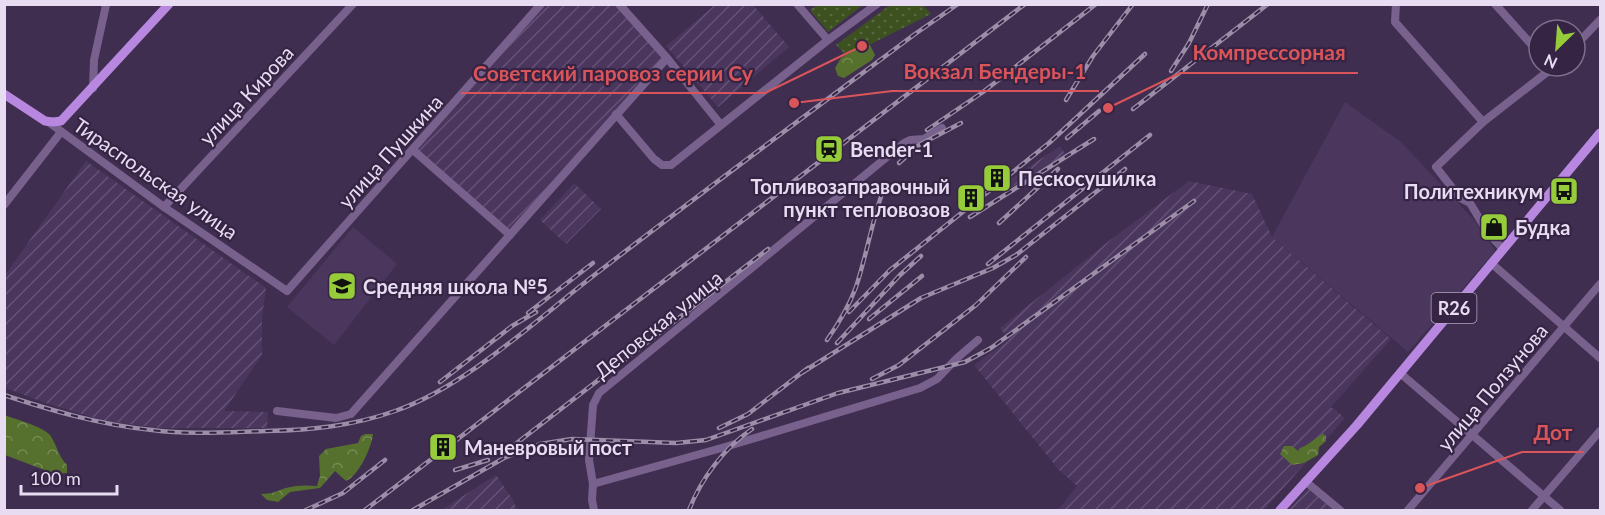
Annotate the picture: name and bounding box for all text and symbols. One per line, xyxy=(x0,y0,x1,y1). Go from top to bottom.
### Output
north arrow xyxy=(1527,18,1587,78)
callout: Компрессорная xyxy=(1180,34,1358,73)
text: Компрессорная xyxy=(1192,39,1346,64)
street label: улица Кирова xyxy=(194,40,298,150)
text: N xyxy=(1541,51,1560,73)
callout: Вокзал Бендеры-1 xyxy=(892,52,1099,91)
callout: Советский паровоз серии Су xyxy=(461,54,765,93)
text: Вокзал Бендеры-1 xyxy=(903,58,1087,83)
text: Советский паровоз серии Су xyxy=(473,60,754,85)
street label: улица Пушкина xyxy=(333,89,447,213)
street label: Тираспольская улица xyxy=(69,112,243,244)
station icon: Bender-1 xyxy=(813,133,845,165)
place label: Bender-1 xyxy=(850,137,933,161)
building icon: Пескосушилка xyxy=(981,162,1013,194)
place label: Пескосушилка xyxy=(1018,166,1156,190)
place label: Топливозаправочный пункт тепловозов xyxy=(751,174,950,221)
bus stop icon: Политехникум xyxy=(1548,175,1580,207)
place label: Политехникум xyxy=(1404,179,1543,203)
building icon: Топливозаправочный пункт тепловозов xyxy=(955,182,987,214)
shop icon: Будка xyxy=(1478,211,1510,243)
place label: Будка xyxy=(1515,215,1570,239)
street label: Деповская улица xyxy=(589,265,727,383)
school or university icon: Средняя школа №5 xyxy=(326,270,358,302)
place label: Средняя школа №5 xyxy=(363,274,548,298)
road number: R26 xyxy=(1432,293,1476,323)
street label: улица Ползунова xyxy=(1432,319,1552,455)
callout: Дот xyxy=(1522,413,1584,452)
text: Дот xyxy=(1534,419,1573,444)
building icon: Маневровый пост xyxy=(427,431,459,463)
place label: Маневровый пост xyxy=(464,435,633,459)
scale bar xyxy=(21,458,117,496)
text: 100 m xyxy=(30,467,81,489)

